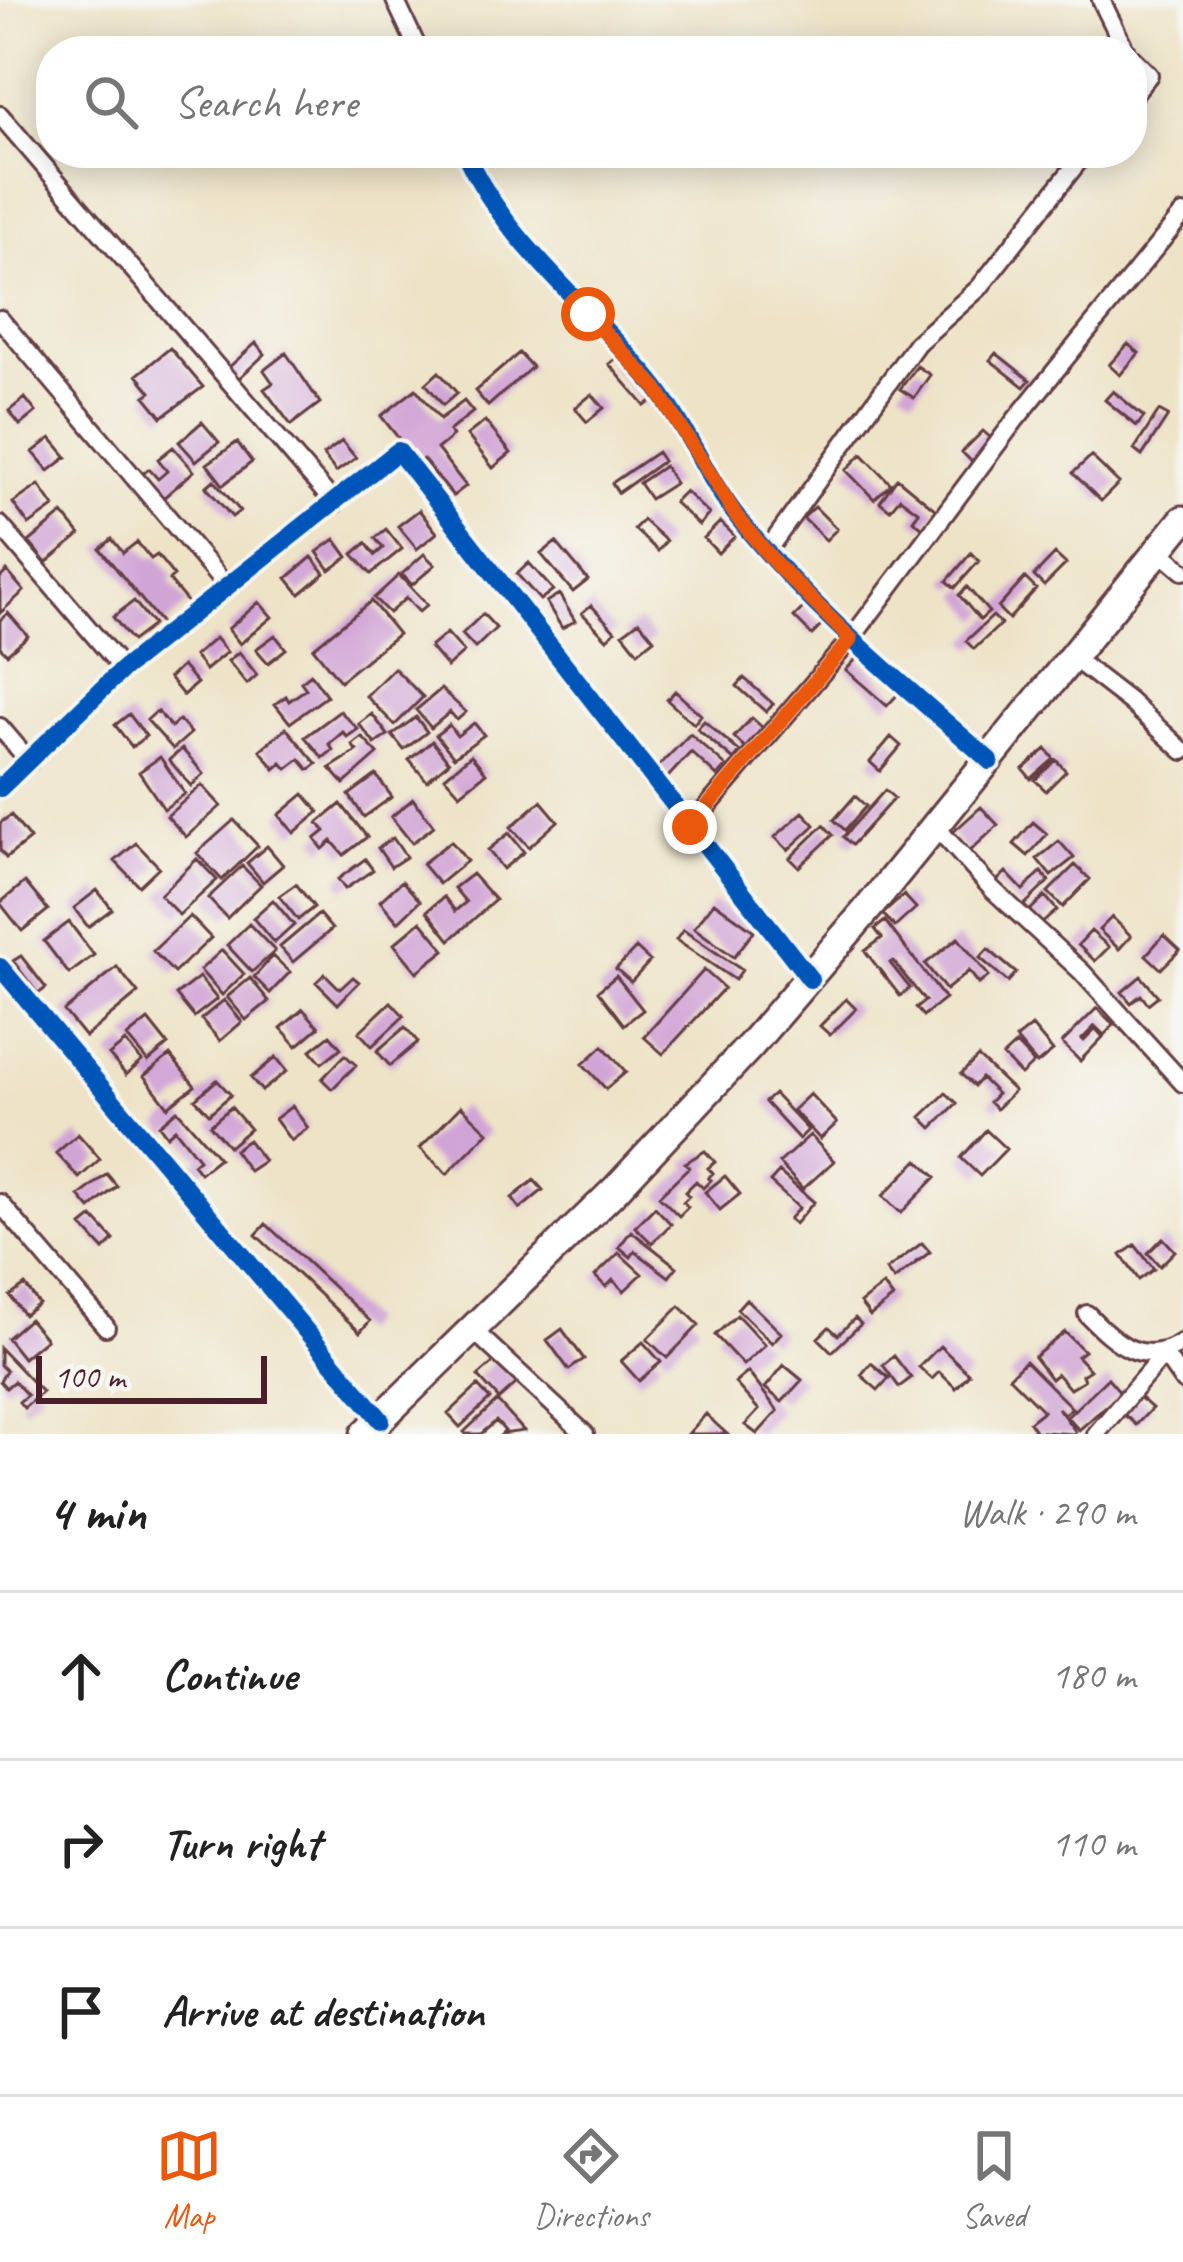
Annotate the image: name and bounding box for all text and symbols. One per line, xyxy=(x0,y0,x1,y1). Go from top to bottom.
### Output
search box xyxy=(36,36,1147,168)
icon: search xyxy=(78,69,144,135)
text: Search here xyxy=(174,74,357,131)
route start xyxy=(561,287,615,341)
route end xyxy=(663,800,717,854)
scale bar xyxy=(36,1350,267,1403)
text: 100 m xyxy=(54,1356,125,1398)
text: 4 min xyxy=(48,1480,146,1544)
text: Walk · 290 m xyxy=(959,1488,1135,1537)
icon: ahead xyxy=(48,1643,114,1709)
text: Continue xyxy=(162,1647,296,1704)
text: 180 m xyxy=(1051,1651,1135,1700)
icon: right xyxy=(48,1811,114,1877)
text: Turn right xyxy=(162,1815,320,1872)
text: 110 m xyxy=(1051,1819,1135,1868)
icon: arrive xyxy=(48,1979,114,2045)
text: Arrive at destination xyxy=(162,1983,484,2040)
tab: Map xyxy=(156,2123,222,2237)
tab: Directions xyxy=(534,2123,649,2237)
tab: Saved xyxy=(961,2123,1027,2237)

